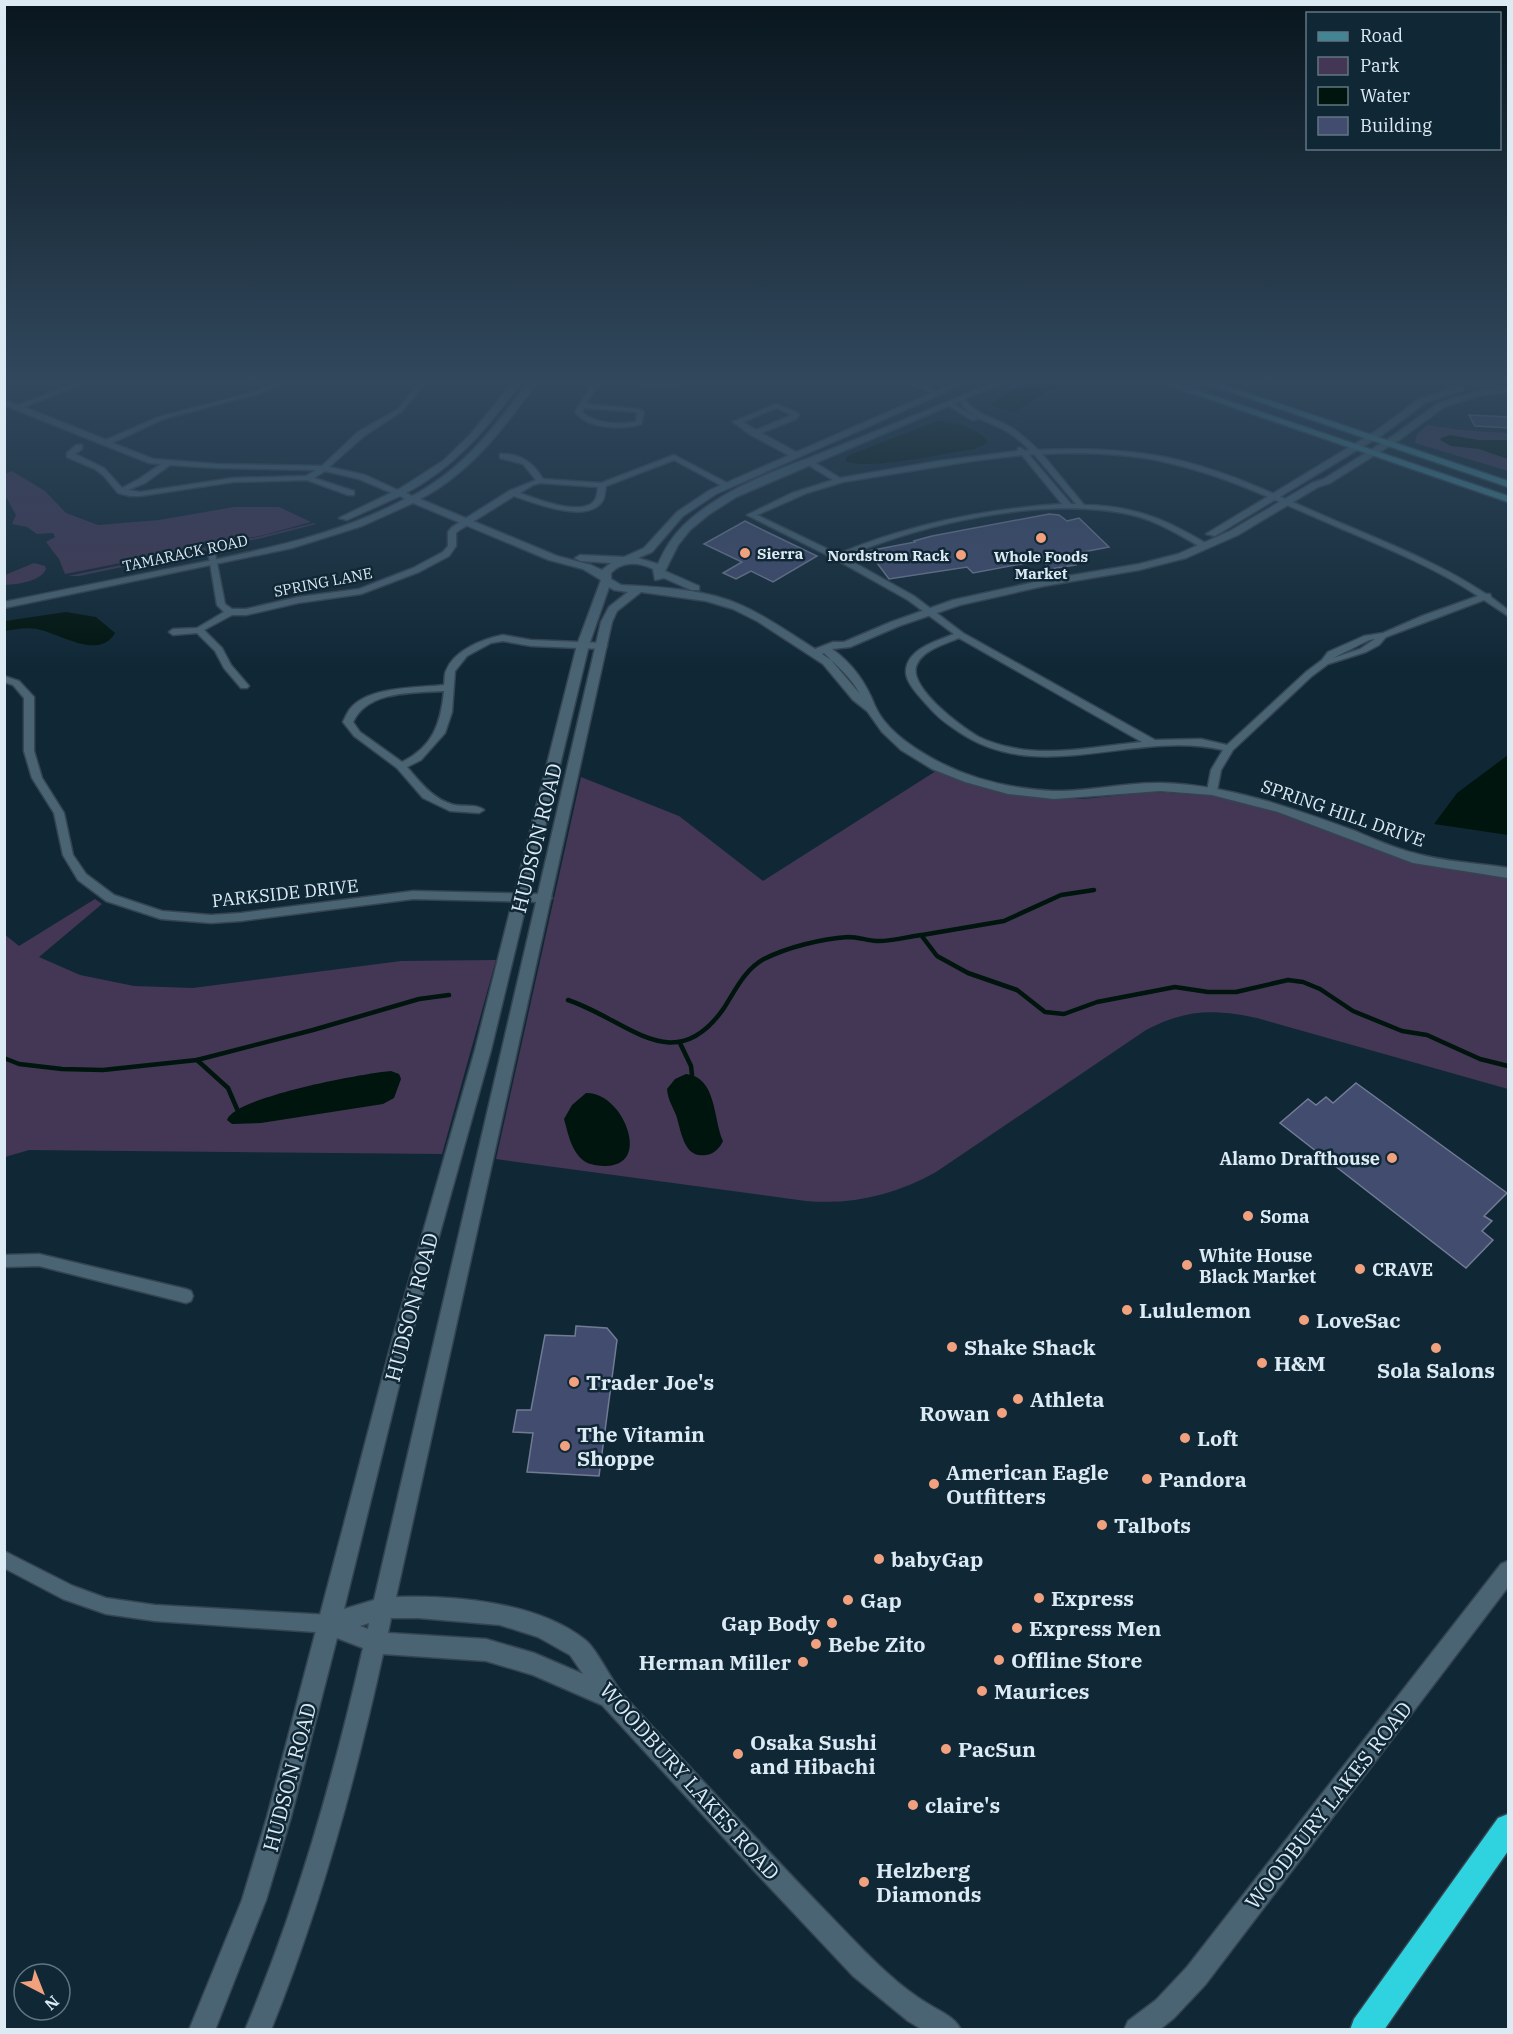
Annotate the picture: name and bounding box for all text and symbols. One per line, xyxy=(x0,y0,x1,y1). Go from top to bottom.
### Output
legend xyxy=(1306,12,1501,150)
text: Road xyxy=(1360,24,1403,47)
text: Park xyxy=(1360,54,1400,77)
text: Water xyxy=(1360,84,1410,107)
text: Building xyxy=(1360,114,1432,137)
street label: TAMARACK ROAD xyxy=(121,530,249,576)
marker: Whole Foods Market xyxy=(1034,531,1048,545)
place label: Sierra xyxy=(757,544,804,563)
marker: Sierra xyxy=(738,546,752,560)
place label: Nordstrom Rack xyxy=(828,546,950,565)
place label: Whole Foods Market xyxy=(994,547,1088,583)
marker: Nordstrom Rack xyxy=(954,548,968,562)
street label: SPRING LANE xyxy=(272,563,374,601)
street label: HUDSON ROAD xyxy=(504,760,568,916)
street label: SPRING HILL DRIVE xyxy=(1258,774,1428,852)
street label: PARKSIDE DRIVE xyxy=(211,874,359,912)
place label: Alamo Drafthouse xyxy=(1220,1147,1380,1170)
marker: Alamo Drafthouse xyxy=(1385,1151,1399,1165)
place label: Soma xyxy=(1260,1205,1310,1228)
marker: Soma xyxy=(1241,1209,1255,1223)
street label: HUDSON ROAD xyxy=(378,1229,444,1385)
place label: White House Black Market xyxy=(1199,1244,1316,1288)
marker: White House Black Market xyxy=(1180,1258,1194,1272)
place label: CRAVE xyxy=(1372,1258,1433,1281)
marker: CRAVE xyxy=(1353,1262,1367,1276)
place label: Lululemon xyxy=(1139,1296,1251,1324)
marker: Lululemon xyxy=(1120,1303,1134,1317)
place label: LoveSac xyxy=(1316,1306,1401,1334)
marker: LoveSac xyxy=(1297,1313,1311,1327)
place label: Shake Shack xyxy=(964,1333,1096,1361)
marker: Shake Shack xyxy=(945,1340,959,1354)
marker: Sola Salons xyxy=(1429,1341,1443,1355)
place label: H&M xyxy=(1274,1349,1326,1377)
marker: H&M xyxy=(1255,1356,1269,1370)
place label: Sola Salons xyxy=(1377,1356,1495,1384)
place label: Trader Joe's xyxy=(586,1368,714,1396)
marker: Trader Joe's xyxy=(567,1375,581,1389)
place label: Athleta xyxy=(1030,1385,1104,1413)
marker: Athleta xyxy=(1011,1392,1025,1406)
place label: Rowan xyxy=(919,1399,990,1427)
marker: Rowan xyxy=(995,1406,1009,1420)
place label: The Vitamin Shoppe xyxy=(577,1420,705,1472)
place label: Loft xyxy=(1197,1424,1238,1452)
marker: Loft xyxy=(1178,1431,1192,1445)
marker: The Vitamin Shoppe xyxy=(558,1439,572,1453)
place label: American Eagle Outfitters xyxy=(946,1458,1109,1510)
place label: Pandora xyxy=(1159,1465,1247,1493)
marker: Pandora xyxy=(1140,1472,1154,1486)
marker: American Eagle Outfitters xyxy=(927,1477,941,1491)
place label: Talbots xyxy=(1114,1511,1191,1539)
marker: Talbots xyxy=(1095,1518,1109,1532)
place label: babyGap xyxy=(891,1545,983,1573)
marker: babyGap xyxy=(872,1552,886,1566)
place label: Express xyxy=(1051,1584,1134,1612)
place label: Gap xyxy=(860,1586,902,1614)
marker: Express xyxy=(1032,1591,1046,1605)
marker: Gap xyxy=(841,1593,855,1607)
place label: Gap Body xyxy=(721,1609,820,1637)
place label: Express Men xyxy=(1029,1614,1161,1642)
marker: Gap Body xyxy=(825,1616,839,1630)
marker: Express Men xyxy=(1010,1621,1024,1635)
place label: Bebe Zito xyxy=(828,1630,925,1658)
marker: Bebe Zito xyxy=(809,1637,823,1651)
place label: Offline Store xyxy=(1011,1646,1142,1674)
place label: Herman Miller xyxy=(639,1648,792,1676)
marker: Offline Store xyxy=(992,1653,1006,1667)
marker: Herman Miller xyxy=(796,1655,810,1669)
street label: WOODBURY LAKES ROAD xyxy=(594,1676,786,1886)
place label: Maurices xyxy=(994,1677,1089,1705)
marker: Maurices xyxy=(975,1684,989,1698)
street label: WOODBURY LAKES ROAD xyxy=(1238,1695,1418,1915)
street label: HUDSON ROAD xyxy=(256,1699,322,1855)
place label: Osaka Sushi and Hibachi xyxy=(750,1728,877,1780)
place label: PacSun xyxy=(958,1735,1036,1763)
marker: PacSun xyxy=(939,1742,953,1756)
marker: Osaka Sushi and Hibachi xyxy=(731,1747,745,1761)
place label: claire's xyxy=(925,1791,1000,1819)
marker: claire's xyxy=(906,1798,920,1812)
place label: Helzberg Diamonds xyxy=(876,1856,981,1908)
marker: Helzberg Diamonds xyxy=(857,1875,871,1889)
north arrow xyxy=(12,1962,72,2022)
text: N xyxy=(41,1991,63,2015)

